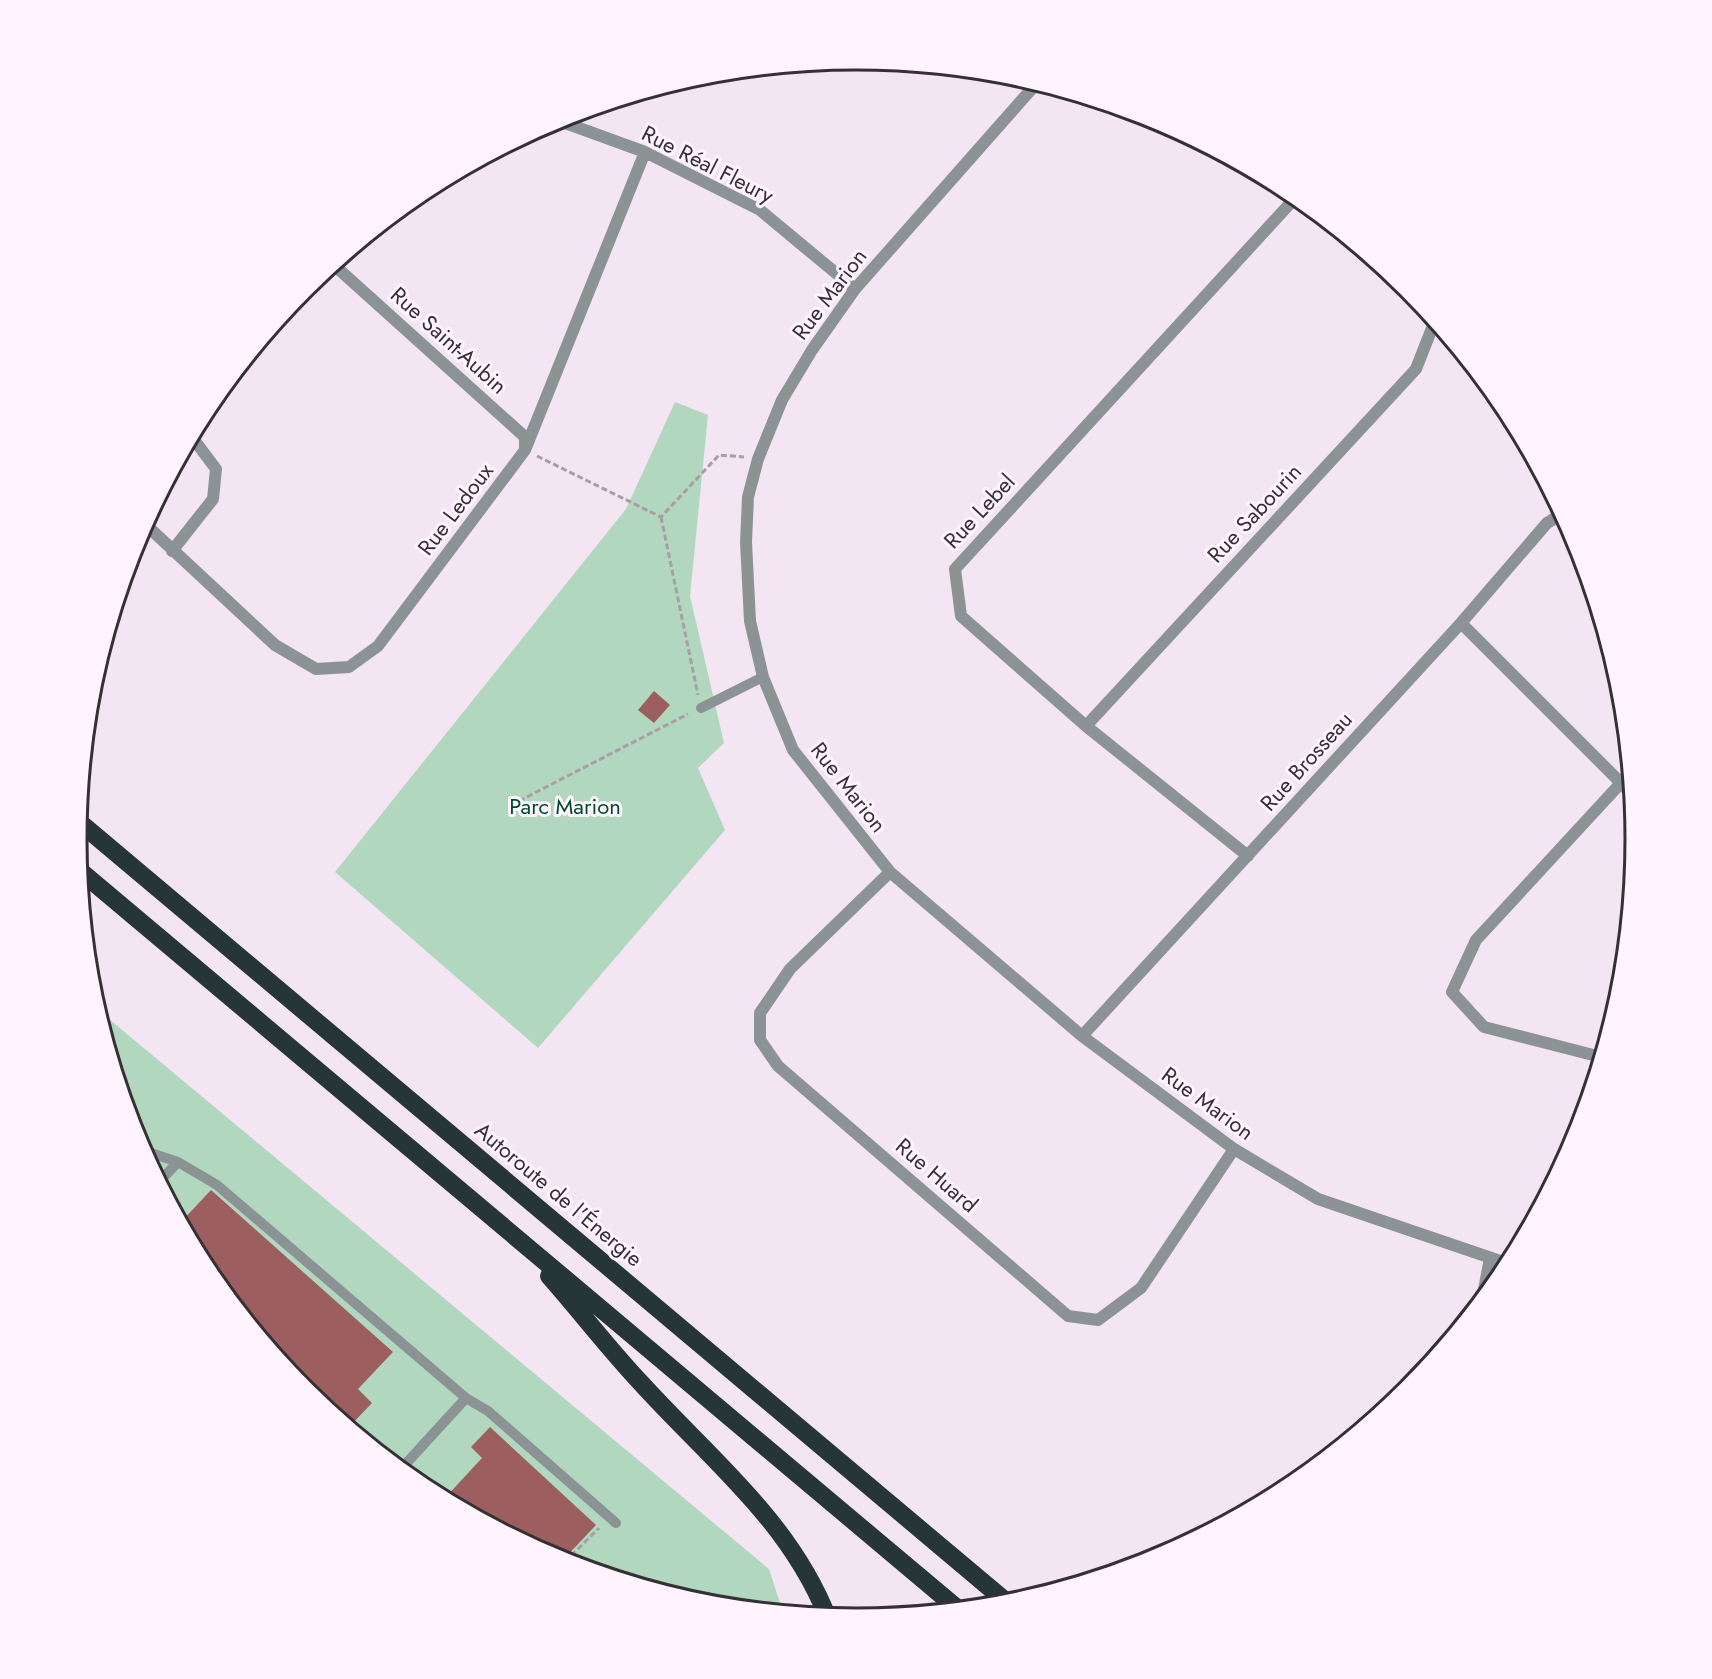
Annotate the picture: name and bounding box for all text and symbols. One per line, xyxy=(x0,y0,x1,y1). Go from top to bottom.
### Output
street label: Rue Réal Fleury xyxy=(636,117,780,211)
street label: Rue Marion xyxy=(784,242,874,346)
street label: Rue Saint-Aubin xyxy=(384,279,514,401)
street label: Rue Ledoux xyxy=(410,455,501,562)
street label: Rue Sabourin xyxy=(1200,456,1308,570)
street label: Rue Lebel xyxy=(936,466,1022,556)
street label: Rue Brosseau xyxy=(1252,704,1360,818)
street label: Rue Marion xyxy=(803,735,895,839)
park label: Parc Marion xyxy=(509,790,621,822)
street label: Rue Marion xyxy=(1155,1059,1261,1147)
street label: Autoroute de l'Énergie xyxy=(468,1114,650,1274)
street label: Rue Huard xyxy=(889,1130,985,1220)

